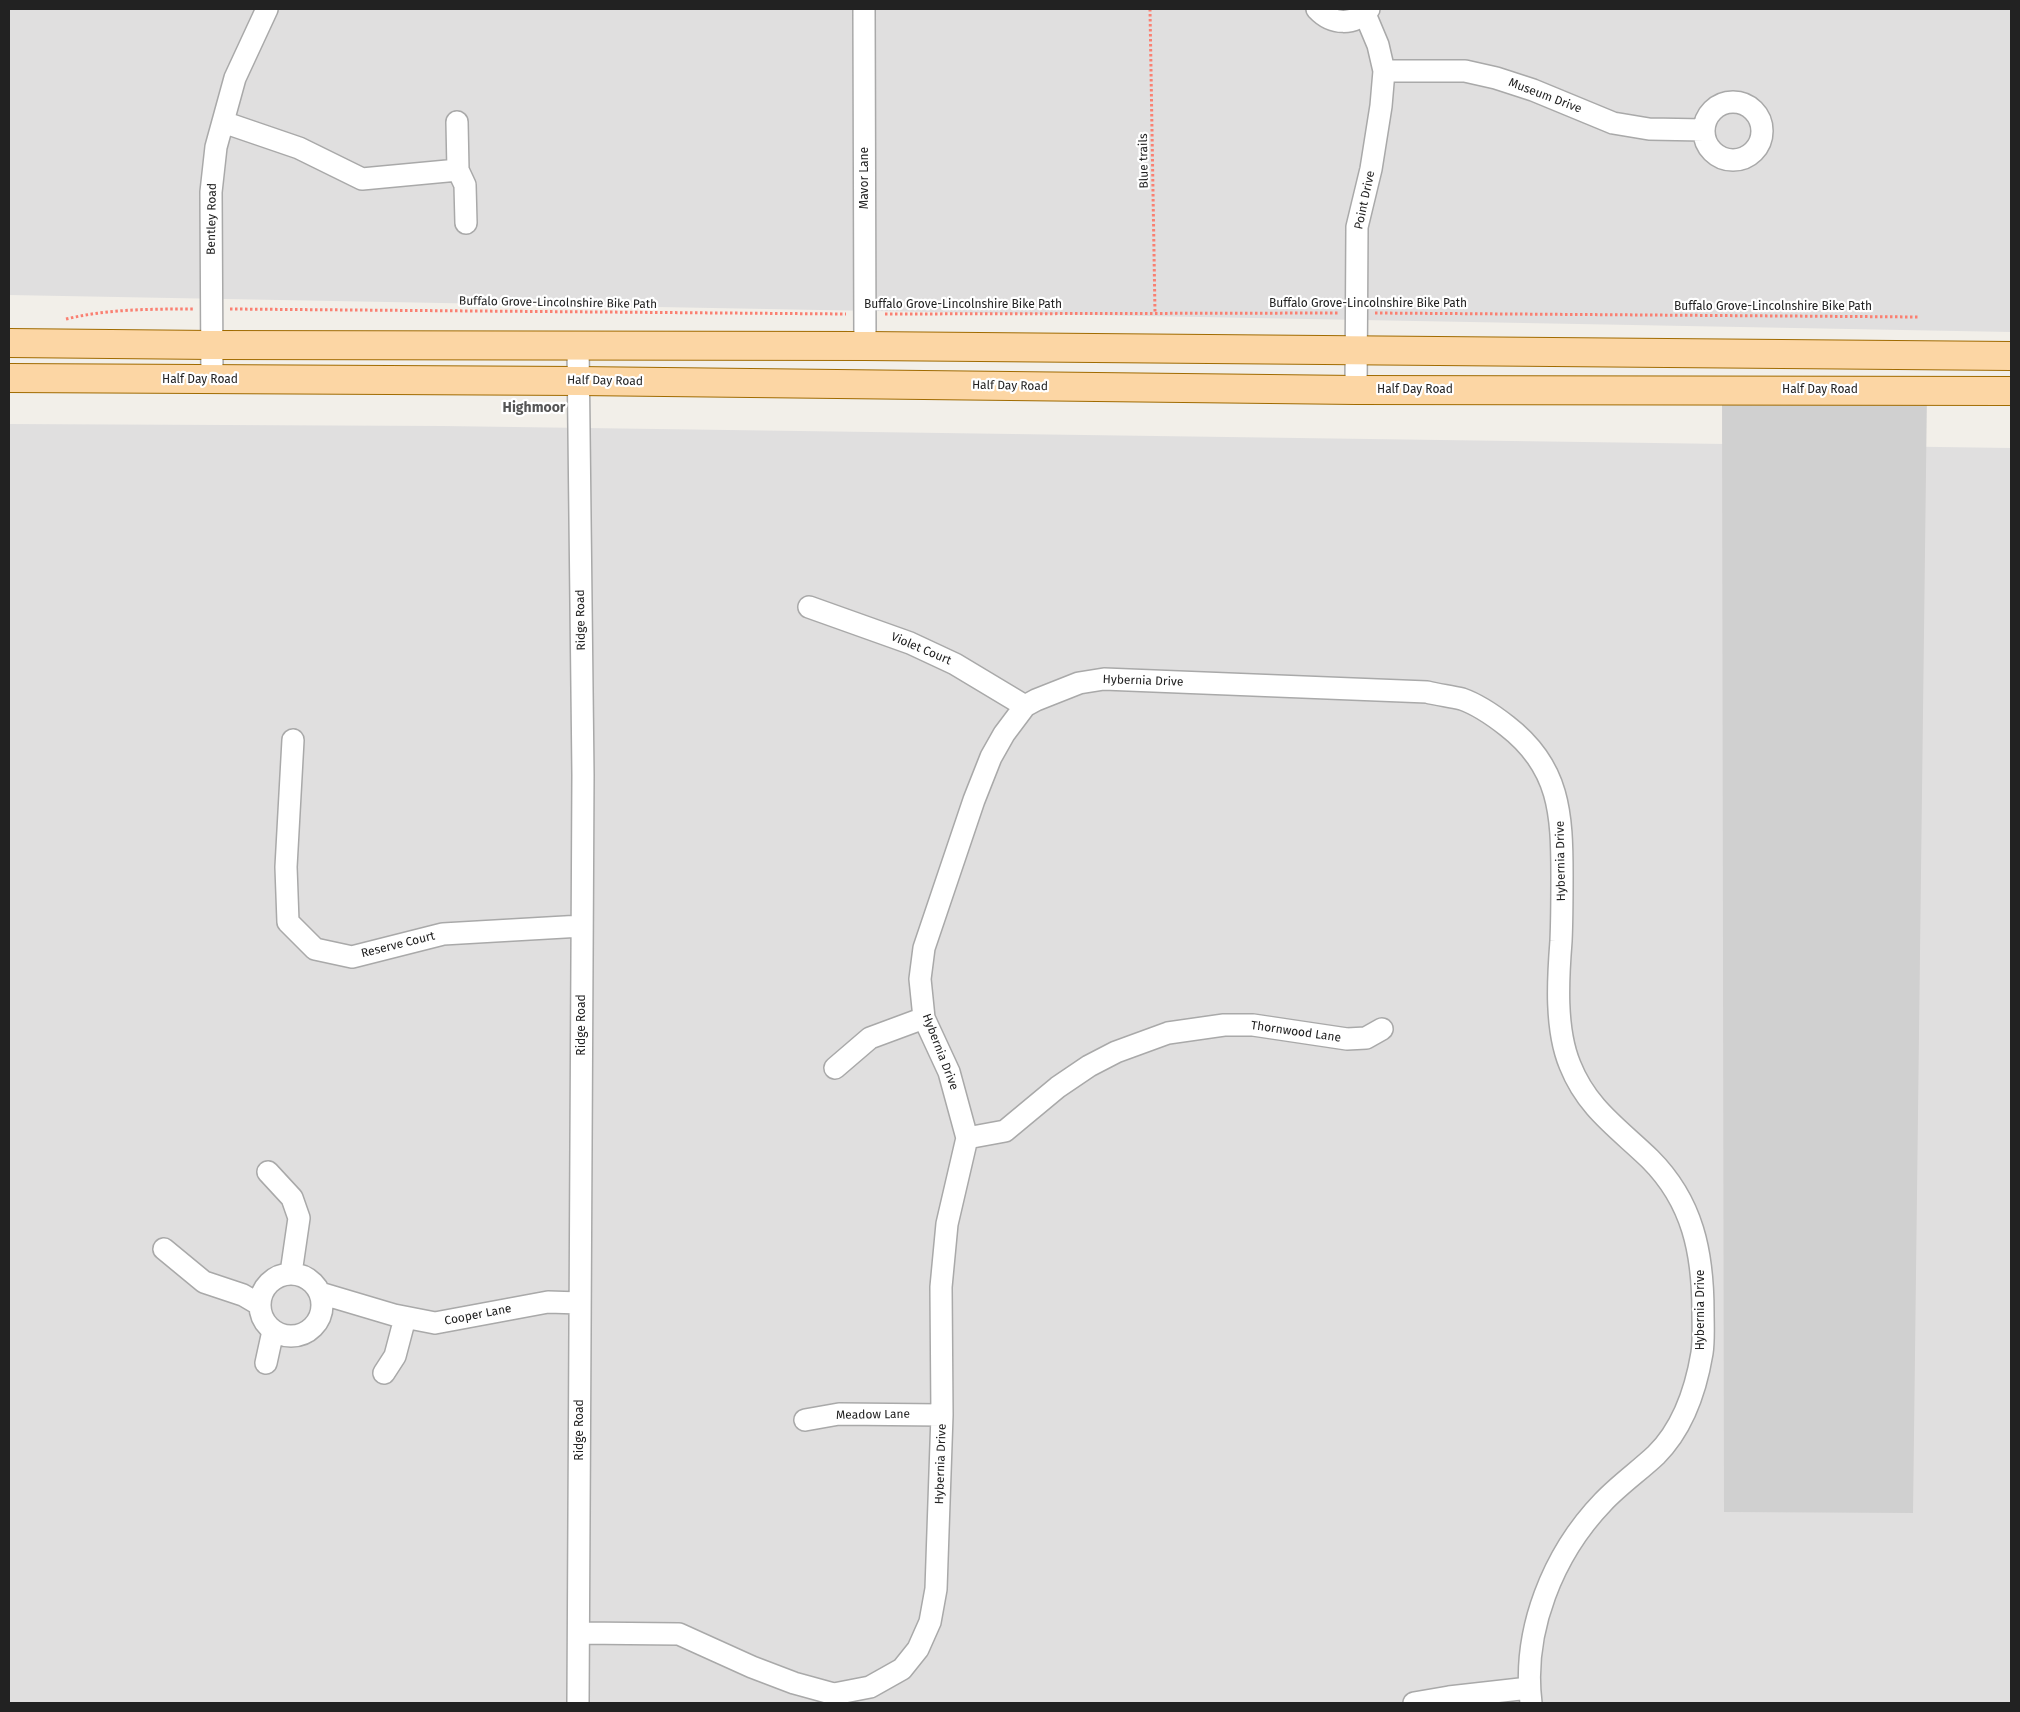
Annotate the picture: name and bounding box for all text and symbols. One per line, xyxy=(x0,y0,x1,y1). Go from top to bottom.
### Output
street label: Museum Drive xyxy=(1506,75,1584,117)
street label: Blue trails xyxy=(1136,133,1152,189)
street label: Mavor Lane xyxy=(858,147,872,209)
street label: Point Drive xyxy=(1352,169,1378,231)
street label: Bentley Road xyxy=(204,183,220,255)
street label: Buffalo Grove-Lincolnshire Bike Path xyxy=(459,294,657,312)
street label: Buffalo Grove-Lincolnshire Bike Path xyxy=(1269,297,1467,311)
street label: Buffalo Grove-Lincolnshire Bike Path xyxy=(864,298,1062,312)
street label: Buffalo Grove-Lincolnshire Bike Path xyxy=(1674,300,1872,314)
street label: Half Day Road xyxy=(162,373,238,387)
street label: Half Day Road xyxy=(567,373,643,389)
street label: Half Day Road xyxy=(972,378,1048,394)
street label: Half Day Road xyxy=(1377,383,1453,397)
street label: Half Day Road xyxy=(1782,383,1858,397)
district label: Highmoor xyxy=(503,400,565,416)
street label: Ridge Road xyxy=(573,589,589,651)
street label: Violet Court xyxy=(889,630,953,668)
street label: Hybernia Drive xyxy=(1102,672,1184,690)
street label: Hybernia Drive xyxy=(1553,821,1569,901)
street label: Reserve Court xyxy=(360,929,436,961)
street label: Ridge Road xyxy=(575,994,589,1056)
street label: Hybernia Drive xyxy=(919,1012,961,1092)
street label: Thornwood Lane xyxy=(1250,1019,1342,1045)
street label: Hybernia Drive xyxy=(1694,1270,1708,1350)
street label: Cooper Lane xyxy=(443,1301,513,1329)
street label: Ridge Road xyxy=(573,1399,587,1461)
street label: Meadow Lane xyxy=(836,1407,910,1423)
street label: Hybernia Drive xyxy=(932,1423,950,1505)

